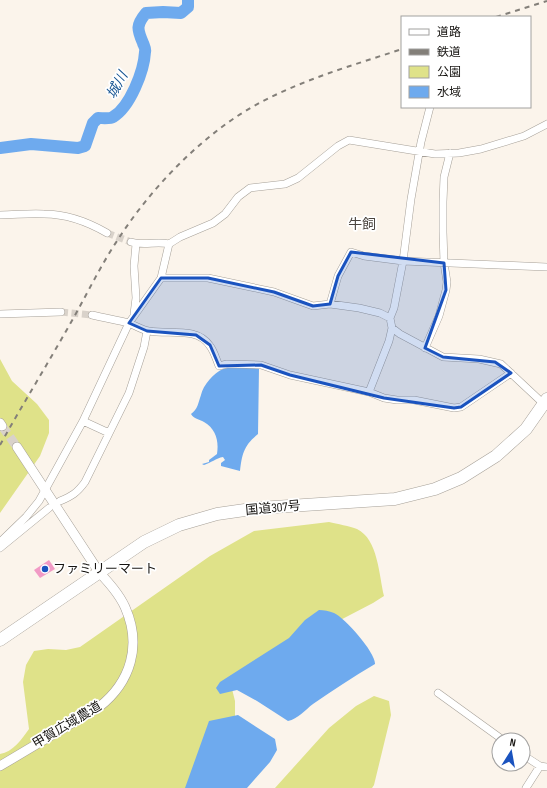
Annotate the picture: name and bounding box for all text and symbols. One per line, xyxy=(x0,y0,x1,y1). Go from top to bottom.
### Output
legend xyxy=(401,16,531,108)
text: 道路 xyxy=(437,25,461,40)
text: 鉄道 xyxy=(437,45,461,60)
text: 公園 xyxy=(437,65,461,80)
water label: 城川 xyxy=(103,67,132,101)
text: 水域 xyxy=(437,85,461,100)
district label: 牛飼 xyxy=(348,216,376,233)
street label: 国道307号 xyxy=(245,498,301,518)
place label: ファミリーマート xyxy=(53,561,157,577)
marker: ファミリーマート xyxy=(40,564,50,574)
street label: 甲賀広域農道 xyxy=(29,698,105,752)
north arrow xyxy=(491,732,531,772)
text: N xyxy=(509,736,517,750)

